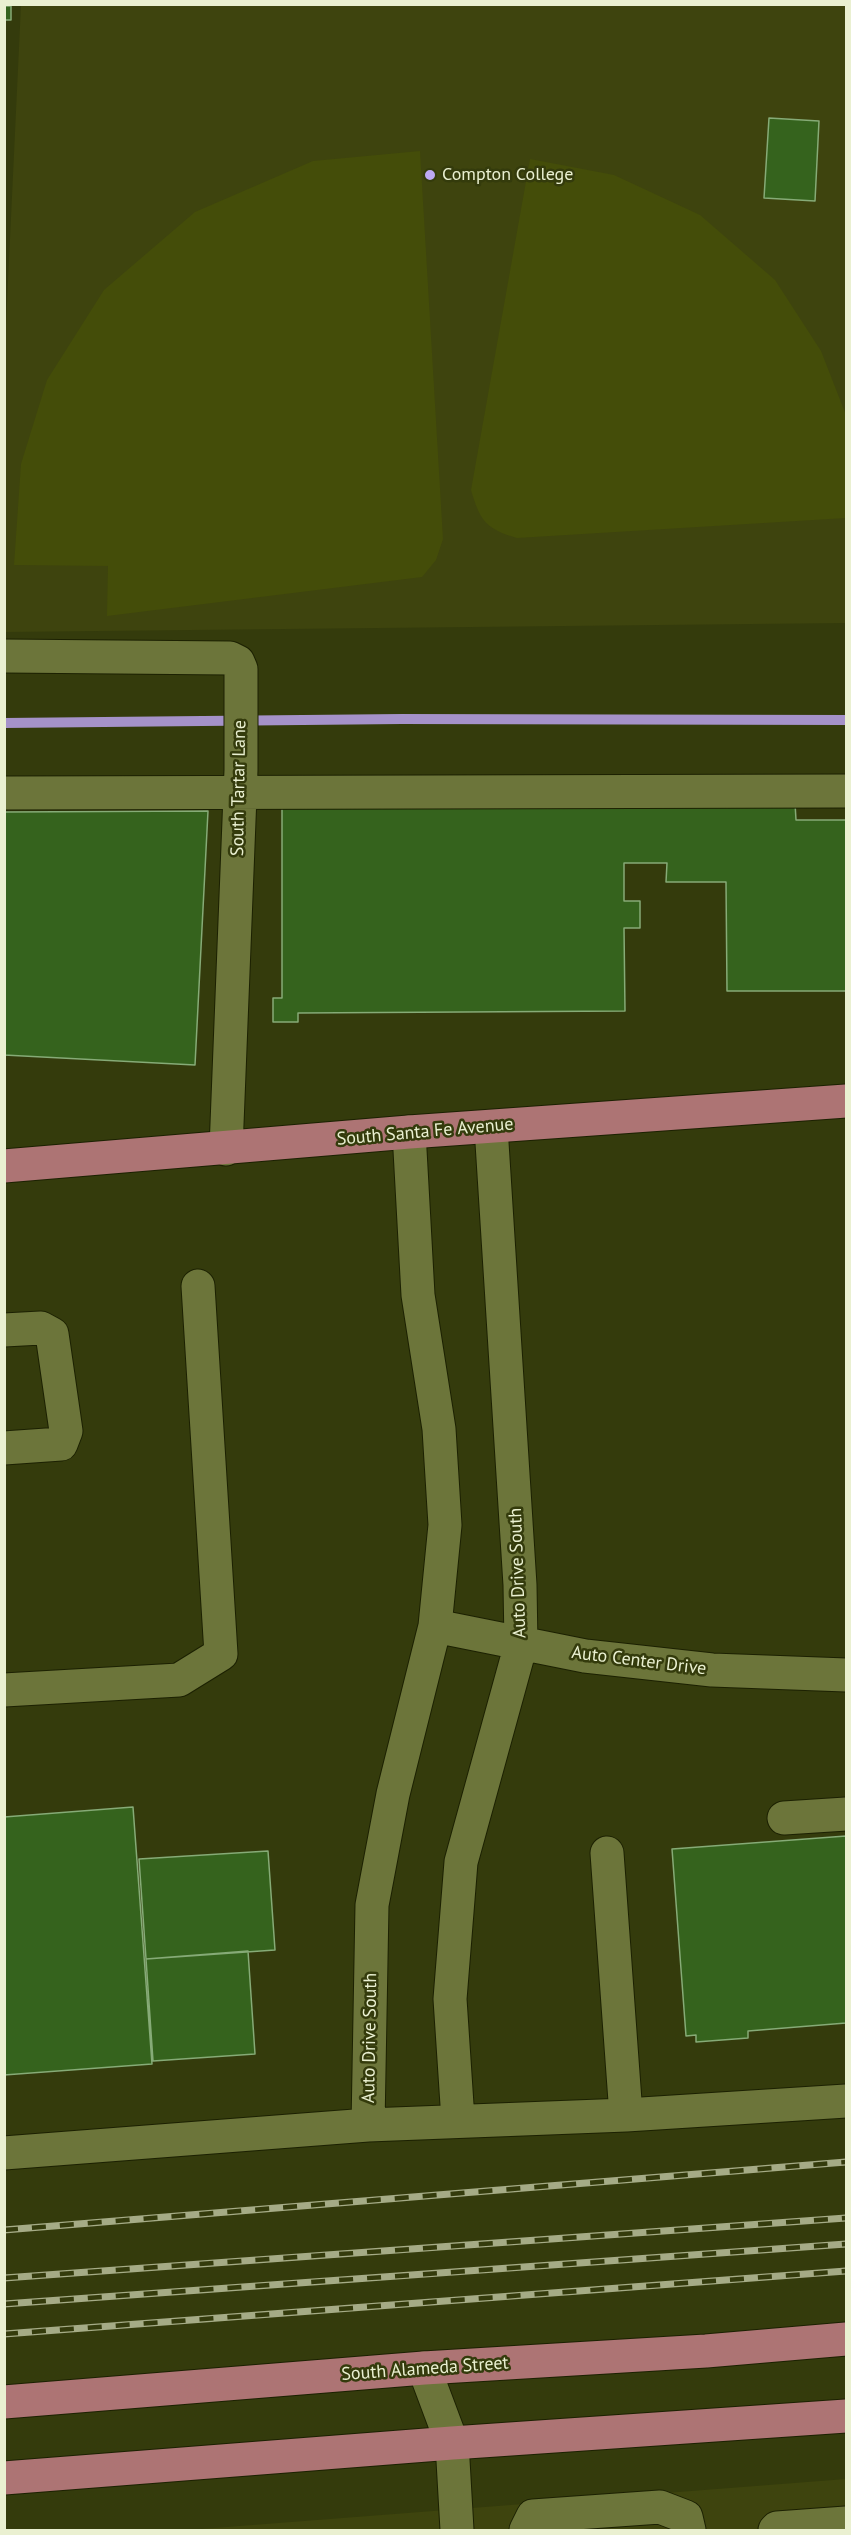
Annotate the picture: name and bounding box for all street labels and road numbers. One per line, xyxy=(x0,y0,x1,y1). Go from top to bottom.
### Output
street label: South Tartar Lane xyxy=(227,720,251,856)
street label: South Santa Fe Avenue xyxy=(336,1114,514,1150)
street label: Auto Drive South xyxy=(505,1507,531,1639)
street label: Auto Center Drive xyxy=(570,1642,708,1680)
street label: Auto Drive South xyxy=(358,1973,382,2103)
street label: South Alameda Street xyxy=(341,2352,509,2386)

